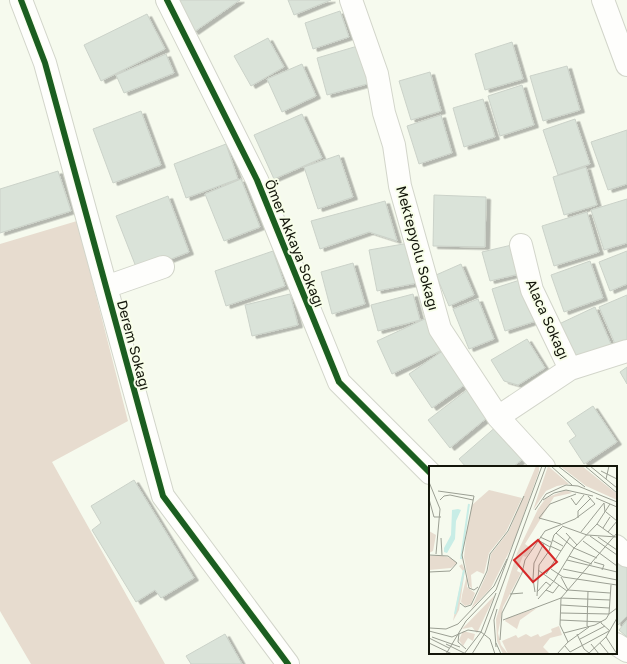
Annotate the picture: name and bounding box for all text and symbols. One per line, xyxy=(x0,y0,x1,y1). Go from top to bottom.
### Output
street label: Ömer Akkaya Sokağı xyxy=(262,176,328,310)
street label: Mektepyolu Sokağı xyxy=(393,184,443,312)
street label: Alaca Sokağı xyxy=(523,276,573,362)
street label: Derem Sokağı xyxy=(114,298,154,392)
inset map xyxy=(429,466,617,654)

